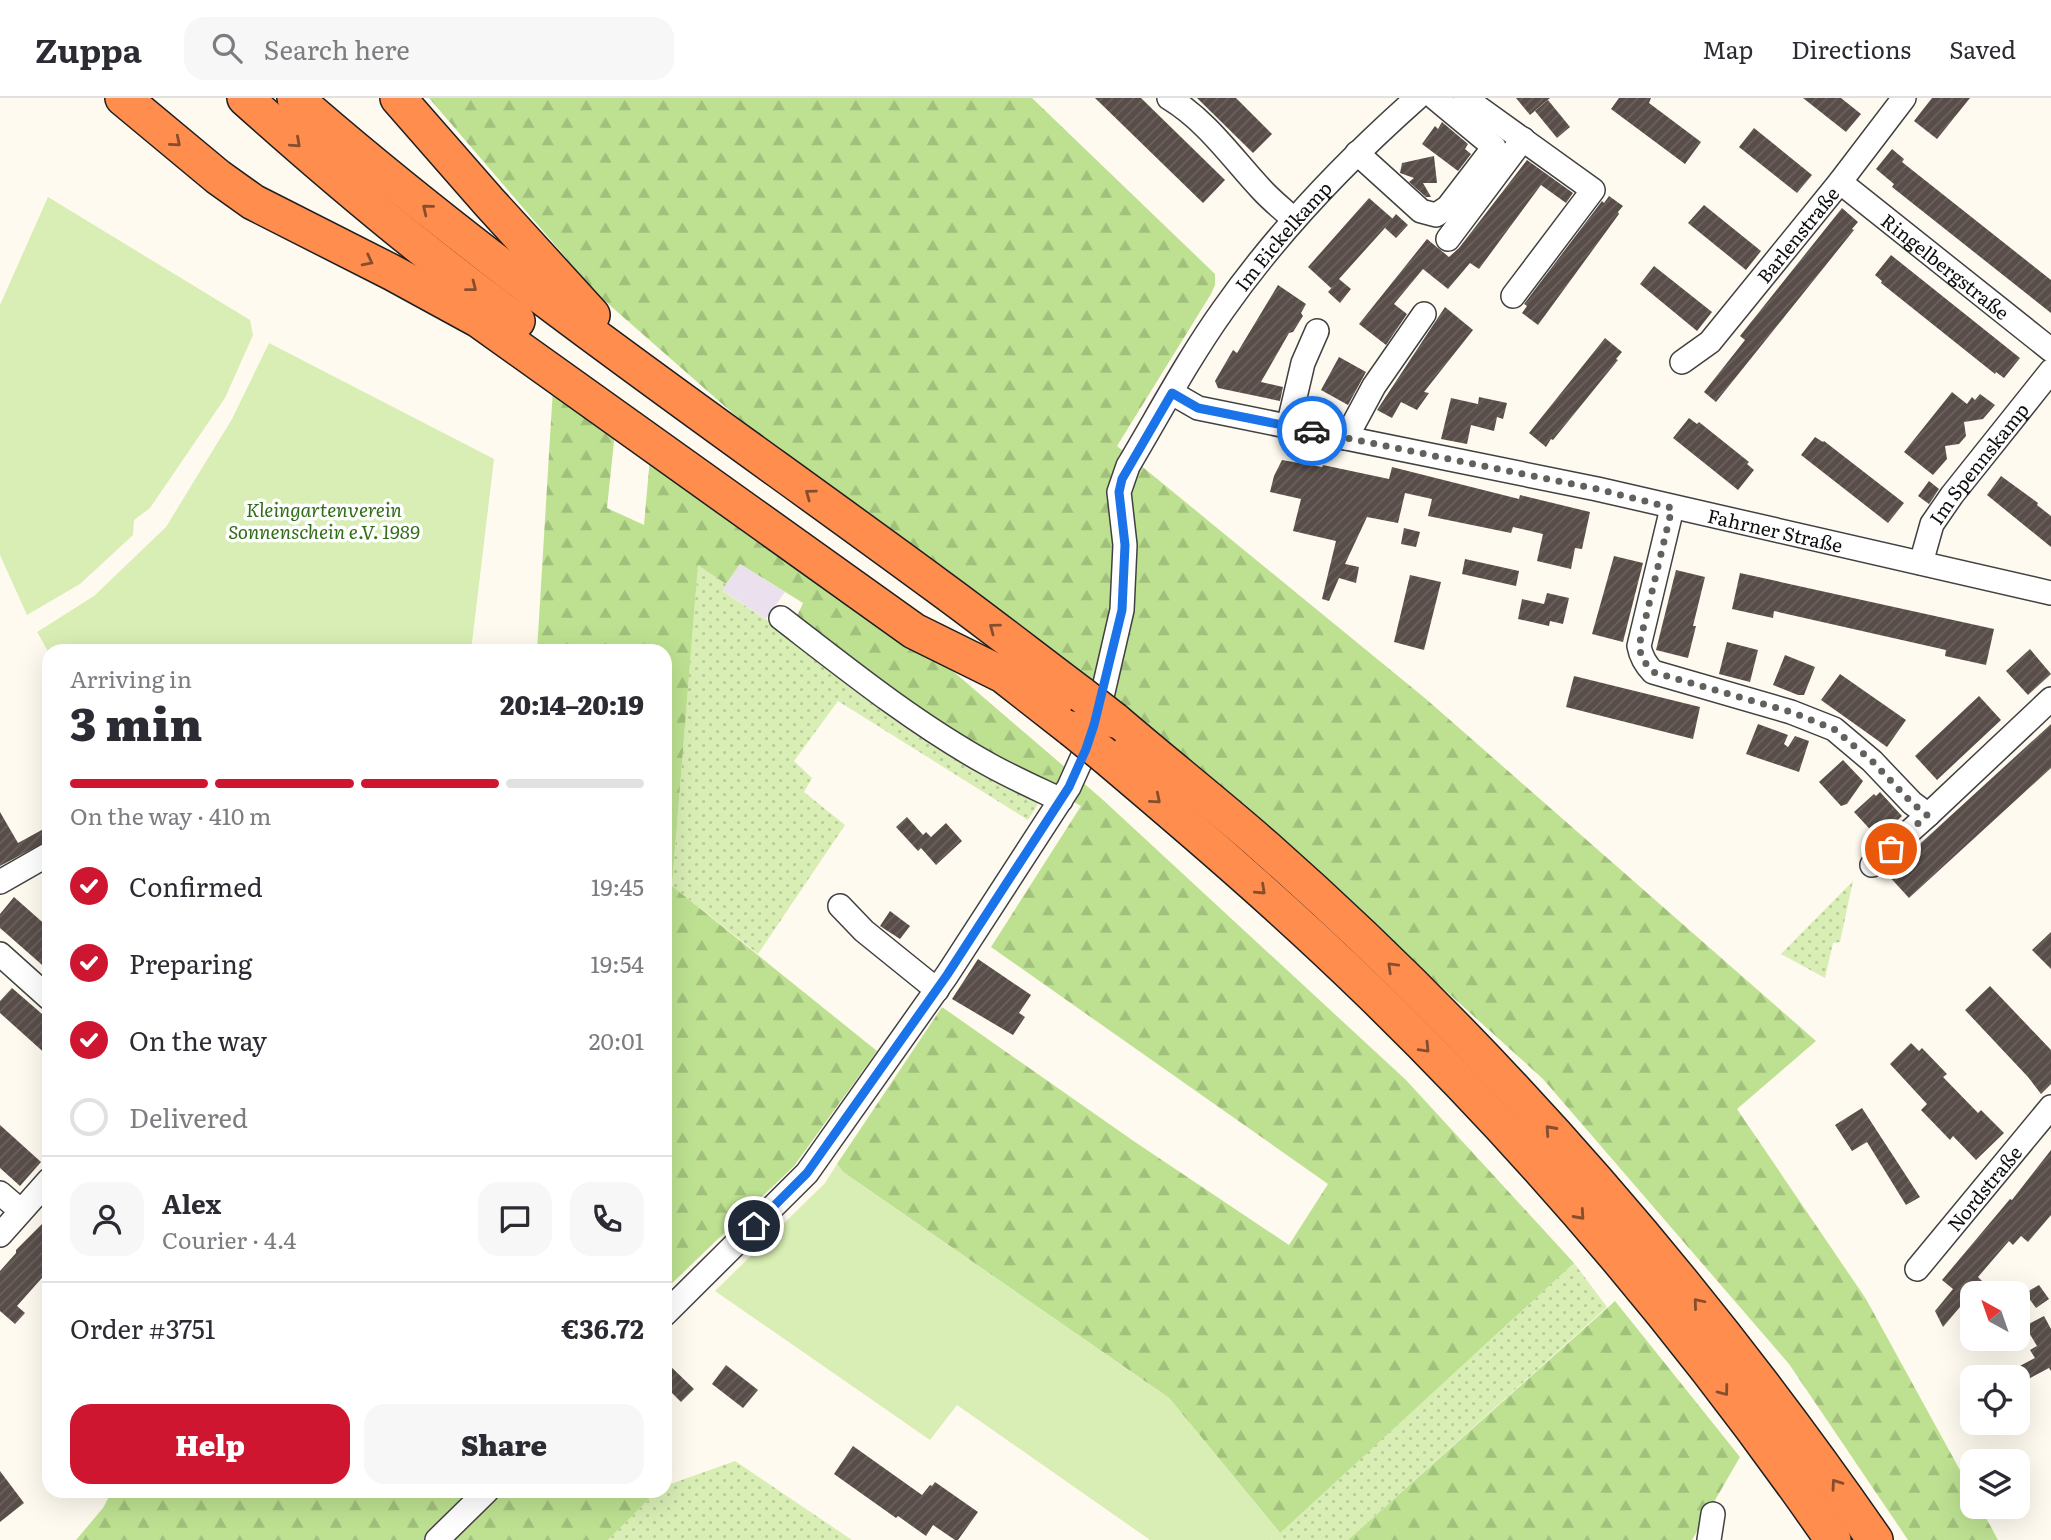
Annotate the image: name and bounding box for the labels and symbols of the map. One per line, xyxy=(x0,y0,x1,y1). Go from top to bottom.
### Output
one-way arrow xyxy=(168,133,180,146)
one-way arrow xyxy=(288,135,301,147)
street label: Im Eickelkamp xyxy=(1228,174,1338,297)
street label: Barlenstraße xyxy=(1750,180,1845,289)
one-way arrow xyxy=(423,205,436,217)
street label: Ringelbergstraße xyxy=(1875,206,2016,326)
one-way arrow xyxy=(361,252,373,266)
one-way arrow xyxy=(464,279,477,292)
courier xyxy=(1277,396,1347,466)
street label: Im Spennskamp xyxy=(1922,396,2035,530)
one-way arrow xyxy=(805,490,818,502)
park label: Kleingartenverein Sonnenschein e.V. 1989 xyxy=(228,495,420,545)
street label: Fahrner Straße xyxy=(1705,501,1846,559)
one-way arrow xyxy=(989,624,1002,637)
one-way arrow xyxy=(1147,791,1160,803)
pin xyxy=(1861,819,1921,879)
one-way arrow xyxy=(1253,882,1266,895)
one-way arrow xyxy=(1387,962,1400,975)
one-way arrow xyxy=(1417,1040,1430,1053)
one-way arrow xyxy=(1546,1125,1558,1138)
street label: Nordstraße xyxy=(1940,1139,2028,1237)
pin xyxy=(724,1196,784,1256)
one-way arrow xyxy=(1572,1206,1584,1219)
north arrow xyxy=(1960,1281,2030,1351)
one-way arrow xyxy=(1694,1298,1707,1310)
one-way arrow xyxy=(1715,1383,1728,1396)
one-way arrow xyxy=(1832,1479,1844,1492)

